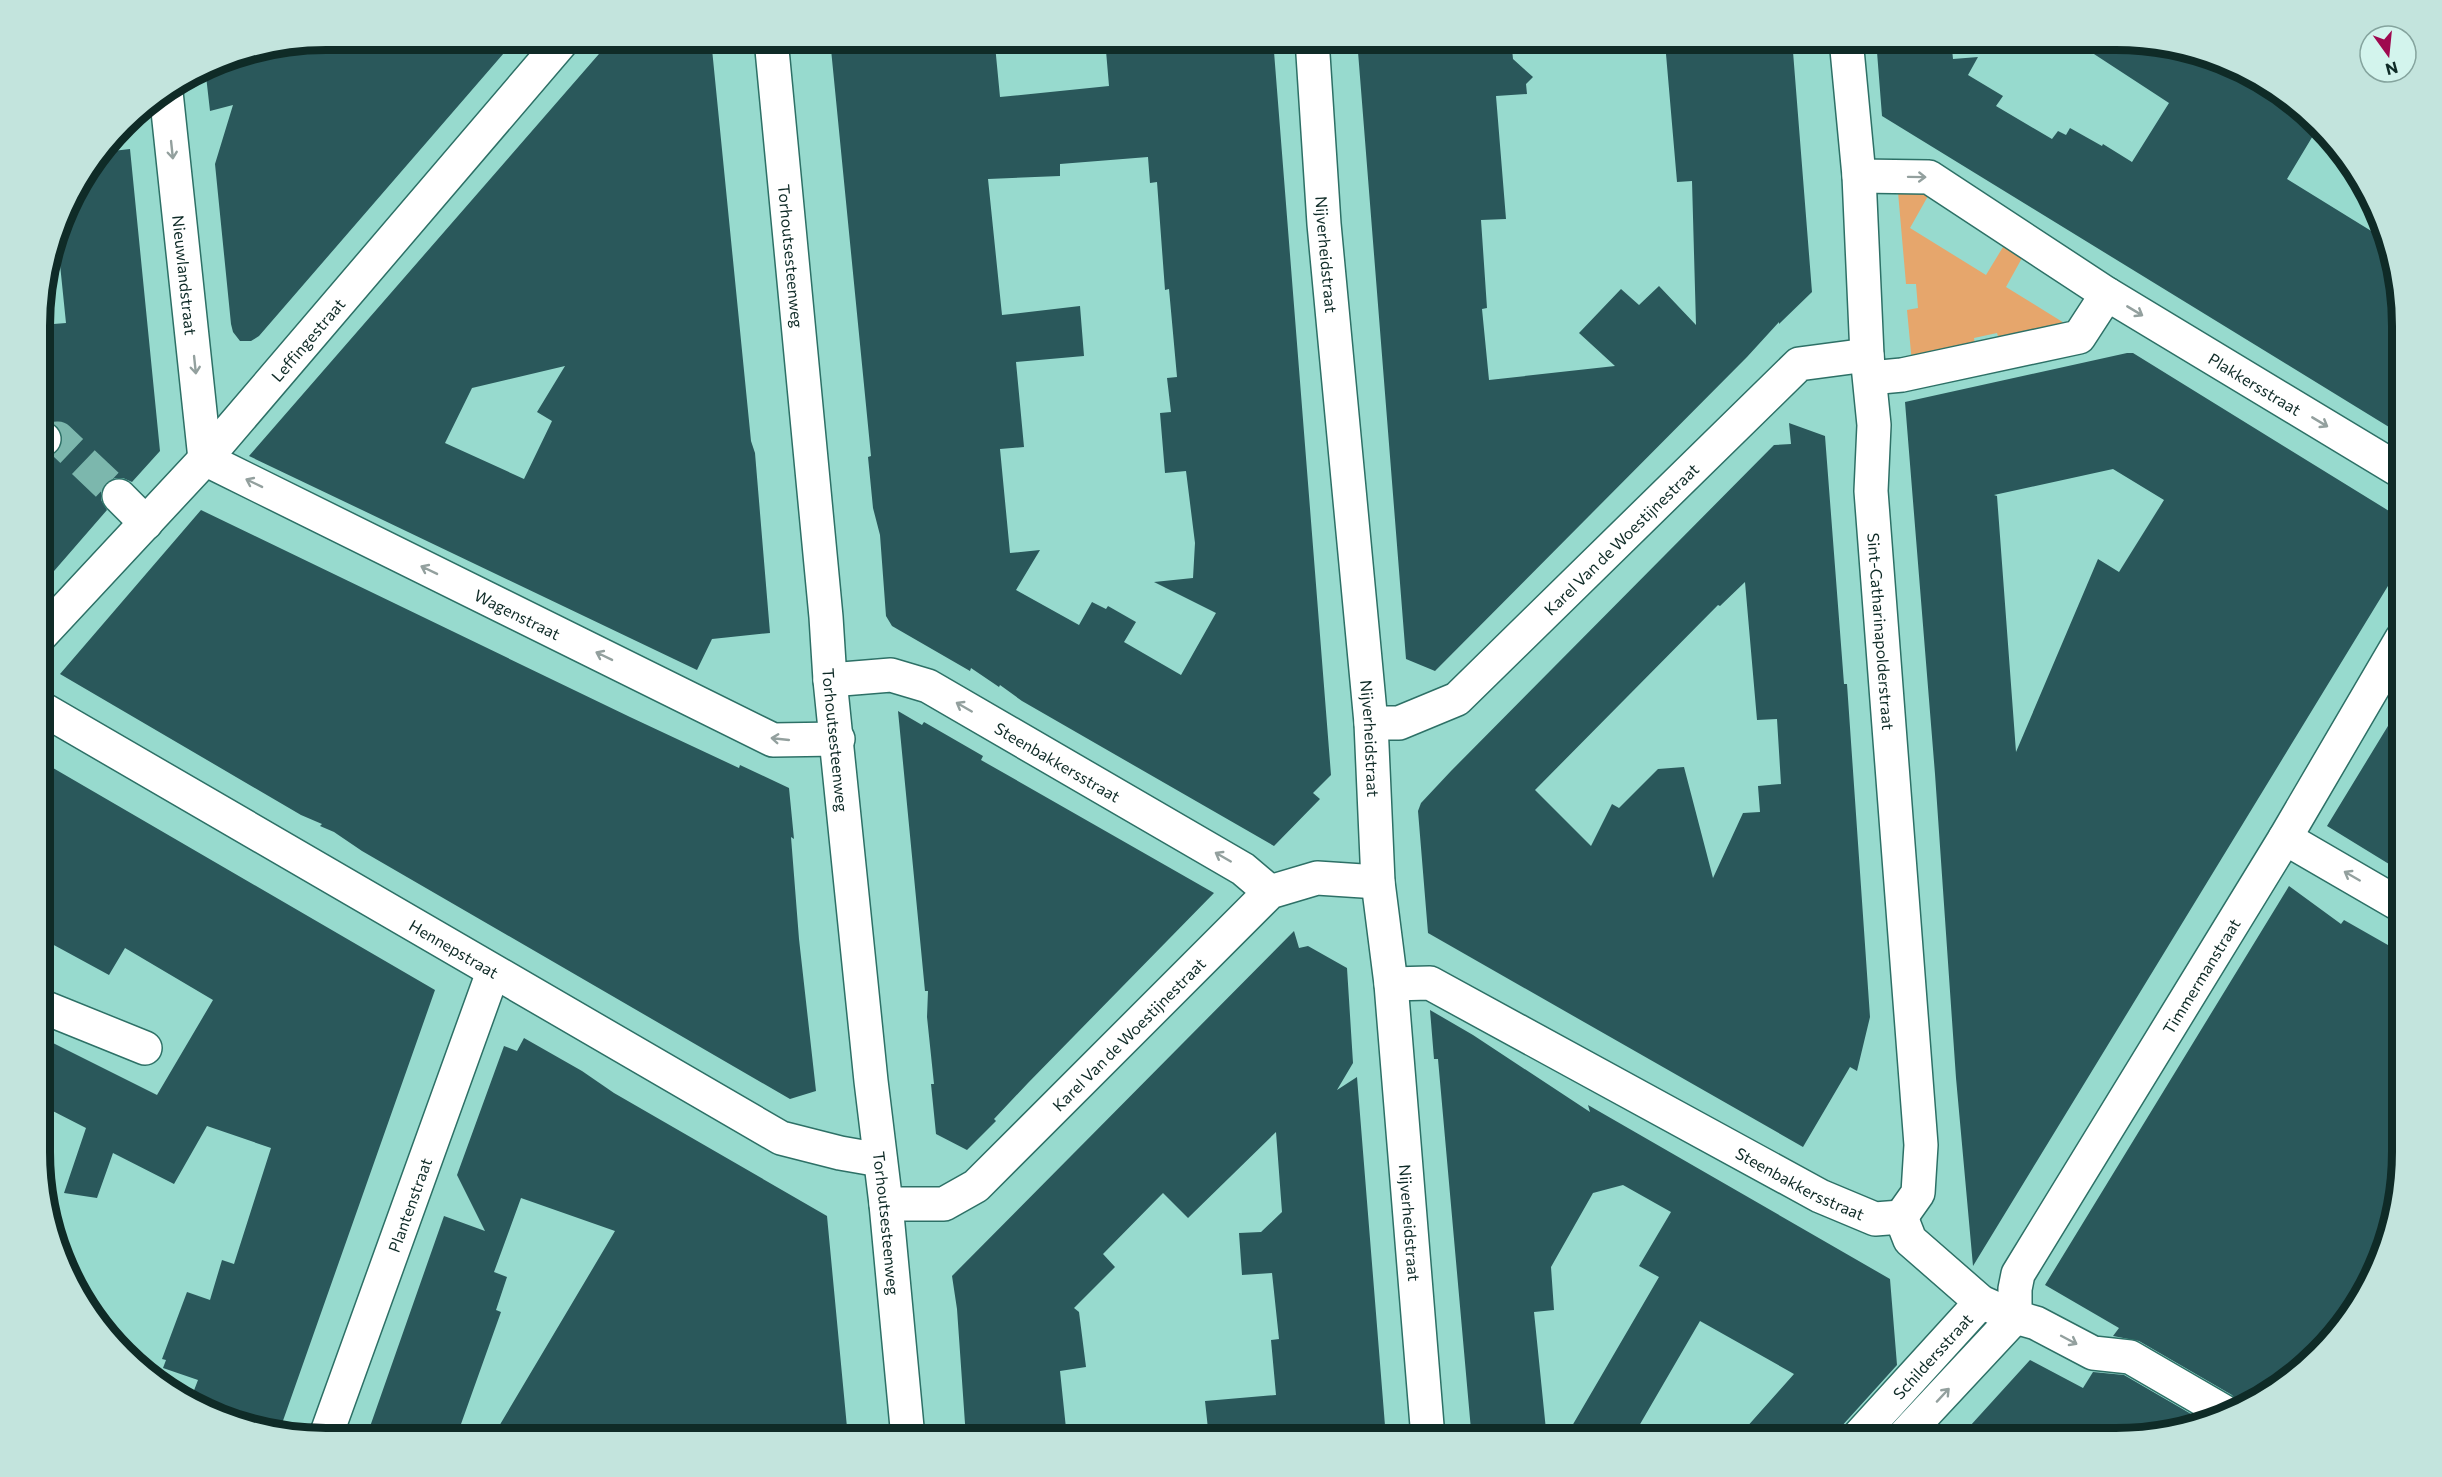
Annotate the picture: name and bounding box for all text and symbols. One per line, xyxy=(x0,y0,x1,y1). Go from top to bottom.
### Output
north arrow xyxy=(2358,24,2418,84)
text: N xyxy=(2384,58,2400,80)
one-way arrow xyxy=(167,140,178,160)
one-way arrow xyxy=(1907,171,1927,182)
street label: Torhoutsesteenweg xyxy=(775,183,808,329)
street label: Nijverheidstraat xyxy=(1313,195,1342,314)
street label: Nieuwlandstraat xyxy=(170,214,201,336)
street label: Leffingestraat xyxy=(266,294,348,385)
one-way arrow xyxy=(2126,305,2143,317)
street label: Plakkersstraat xyxy=(2205,348,2305,419)
one-way arrow xyxy=(190,354,201,374)
one-way arrow xyxy=(2311,417,2328,429)
street label: Karel Van de Woestijnestraat xyxy=(1540,459,1702,618)
one-way arrow xyxy=(246,477,264,489)
street label: Sint-Catharinapolderstraat xyxy=(1865,532,1899,731)
one-way arrow xyxy=(420,563,438,575)
street label: Wagenstraat xyxy=(472,585,564,643)
one-way arrow xyxy=(595,650,613,662)
street label: Torhoutsesteenweg xyxy=(820,668,853,813)
street label: Nijverheidstraat xyxy=(1357,679,1384,798)
one-way arrow xyxy=(956,700,973,712)
street label: Steenbakkersstraat xyxy=(992,718,1124,806)
one-way arrow xyxy=(770,733,790,744)
one-way arrow xyxy=(1215,851,1232,863)
one-way arrow xyxy=(2344,870,2361,882)
street label: Timmermanstraat xyxy=(2158,914,2243,1037)
street label: Hennepstraat xyxy=(406,915,503,982)
street label: Karel Van de Woestijnestraat xyxy=(1048,953,1209,1114)
street label: Steenbakkersstraat xyxy=(1733,1142,1868,1223)
street label: Torhoutsesteenweg xyxy=(870,1150,904,1296)
street label: Plantenstraat xyxy=(383,1154,435,1255)
street label: Nijverheidstraat xyxy=(1396,1163,1425,1282)
street label: Schildersstraat xyxy=(1888,1309,1976,1402)
one-way arrow xyxy=(2059,1335,2077,1346)
one-way arrow xyxy=(1936,1387,1950,1402)

